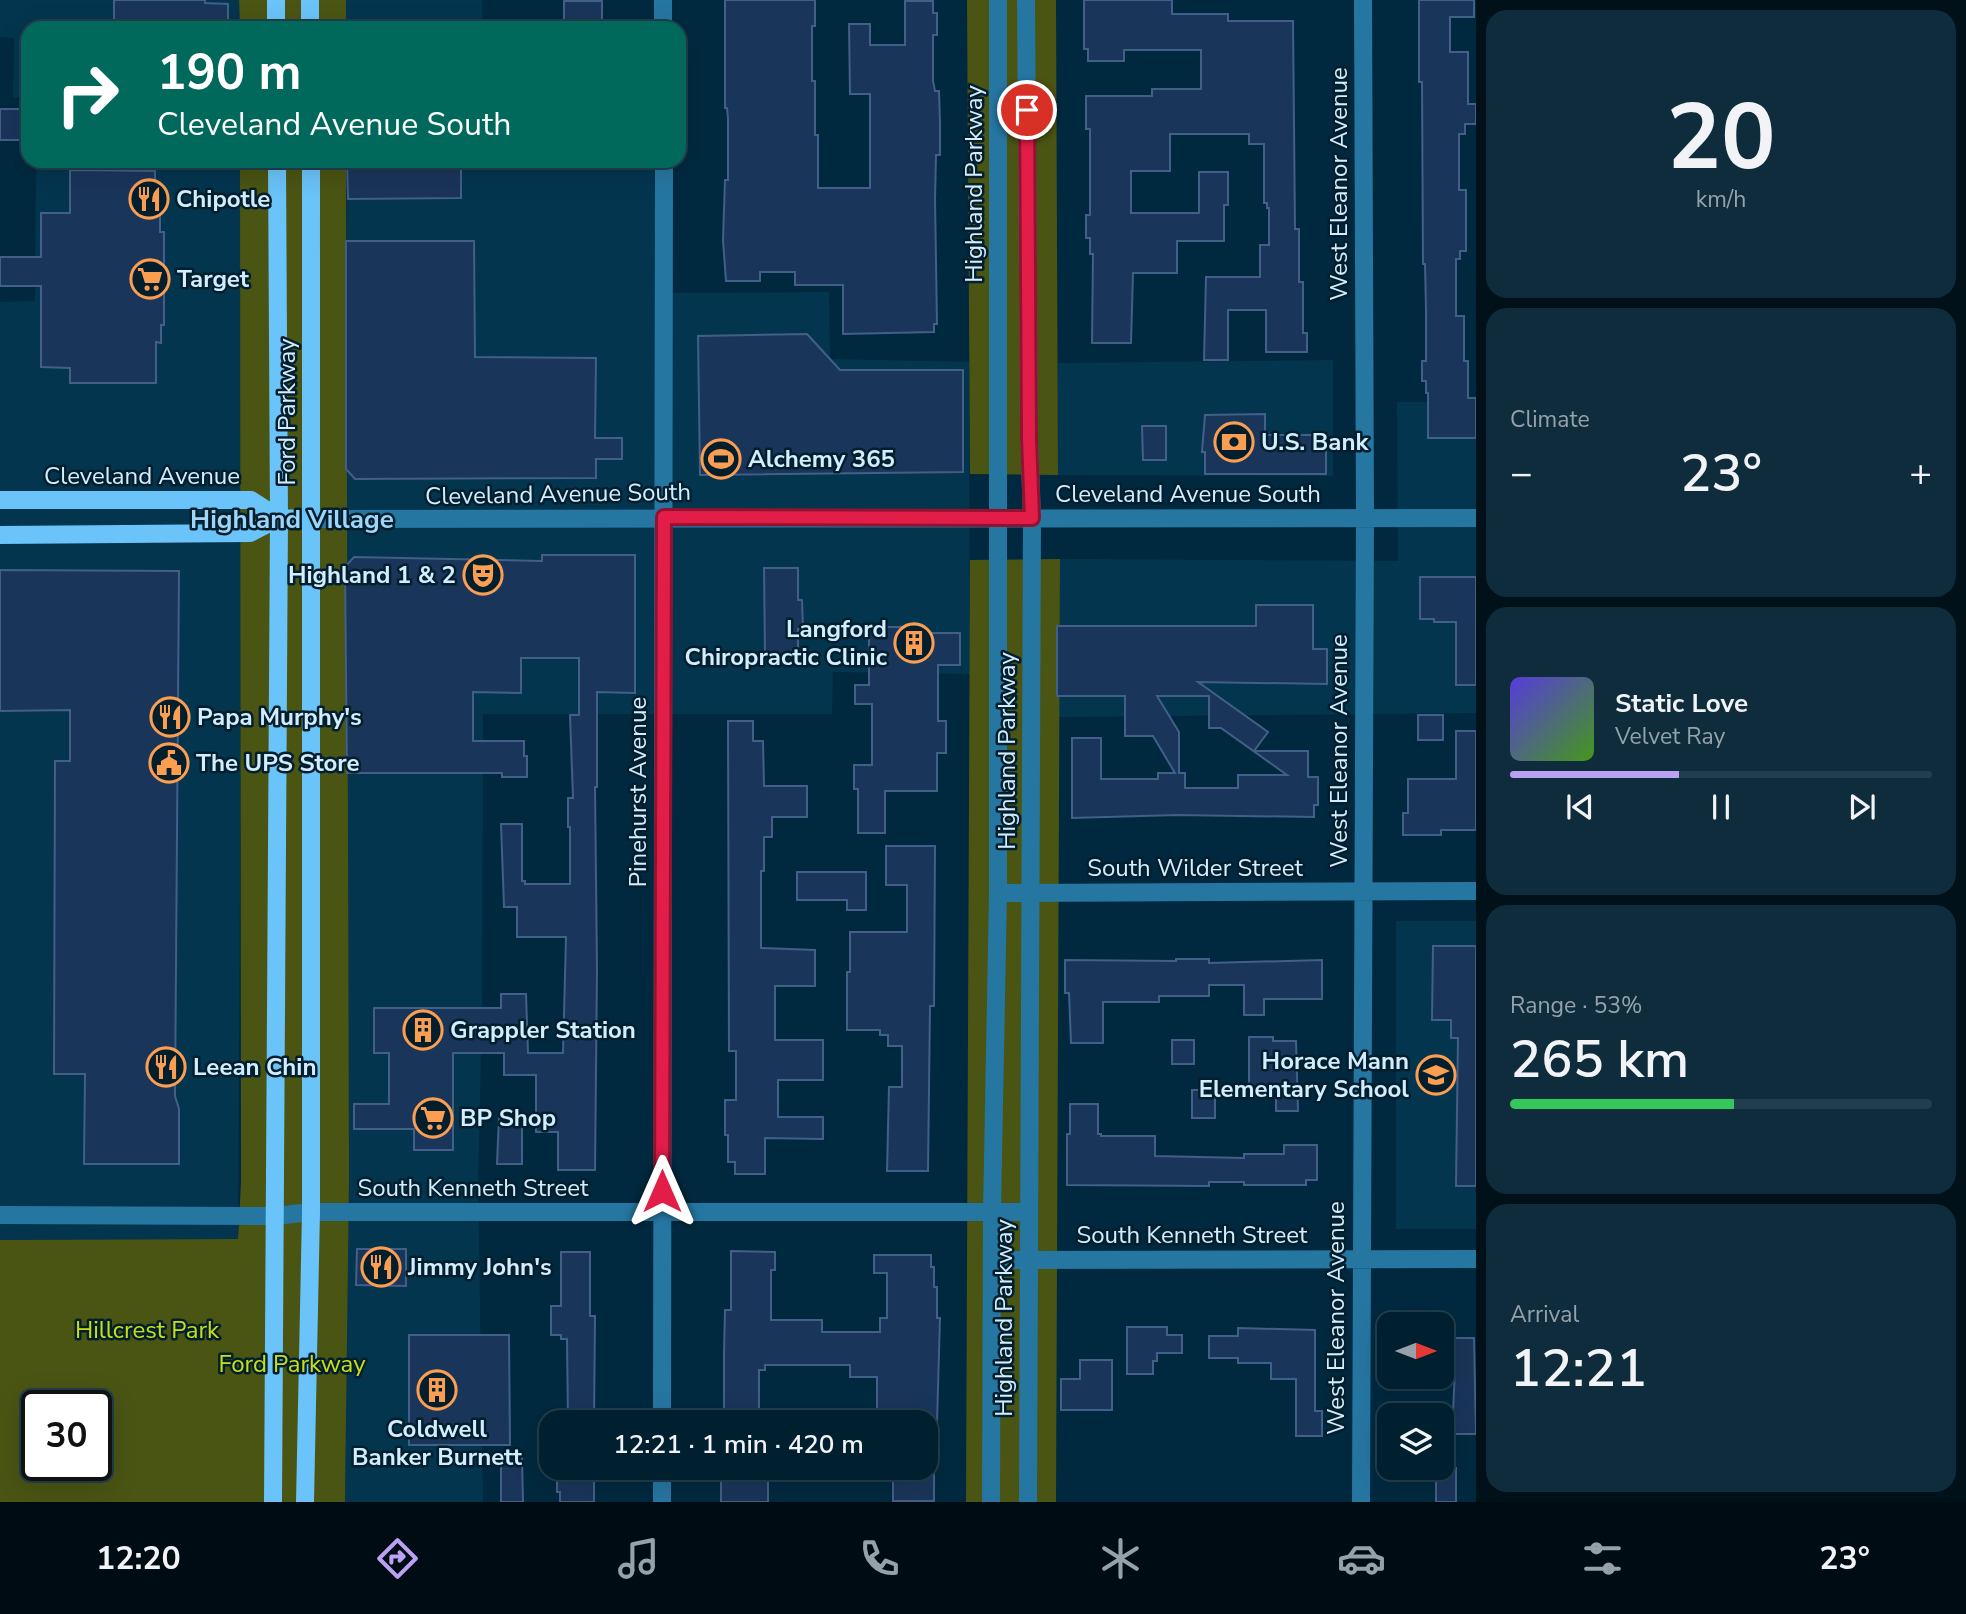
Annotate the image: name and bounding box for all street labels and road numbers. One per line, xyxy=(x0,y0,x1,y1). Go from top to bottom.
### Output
street label: West Eleanor Avenue xyxy=(1323,67,1355,301)
street label: Highland Parkway xyxy=(958,85,990,283)
street label: Ford Parkway xyxy=(271,338,303,486)
street label: Cleveland Avenue xyxy=(44,460,240,492)
street label: Cleveland Avenue South xyxy=(425,476,691,512)
street label: Cleveland Avenue South xyxy=(1055,478,1321,510)
street label: West Eleanor Avenue xyxy=(1323,634,1355,868)
street label: Highland Parkway xyxy=(991,652,1023,850)
street label: Pinehurst Avenue xyxy=(622,697,654,887)
street label: South Wilder Street xyxy=(1087,852,1303,884)
street label: South Kenneth Street xyxy=(358,1172,589,1204)
street label: West Eleanor Avenue xyxy=(1320,1201,1352,1435)
street label: Highland Parkway xyxy=(988,1219,1020,1417)
street label: South Kenneth Street xyxy=(1077,1219,1308,1251)

